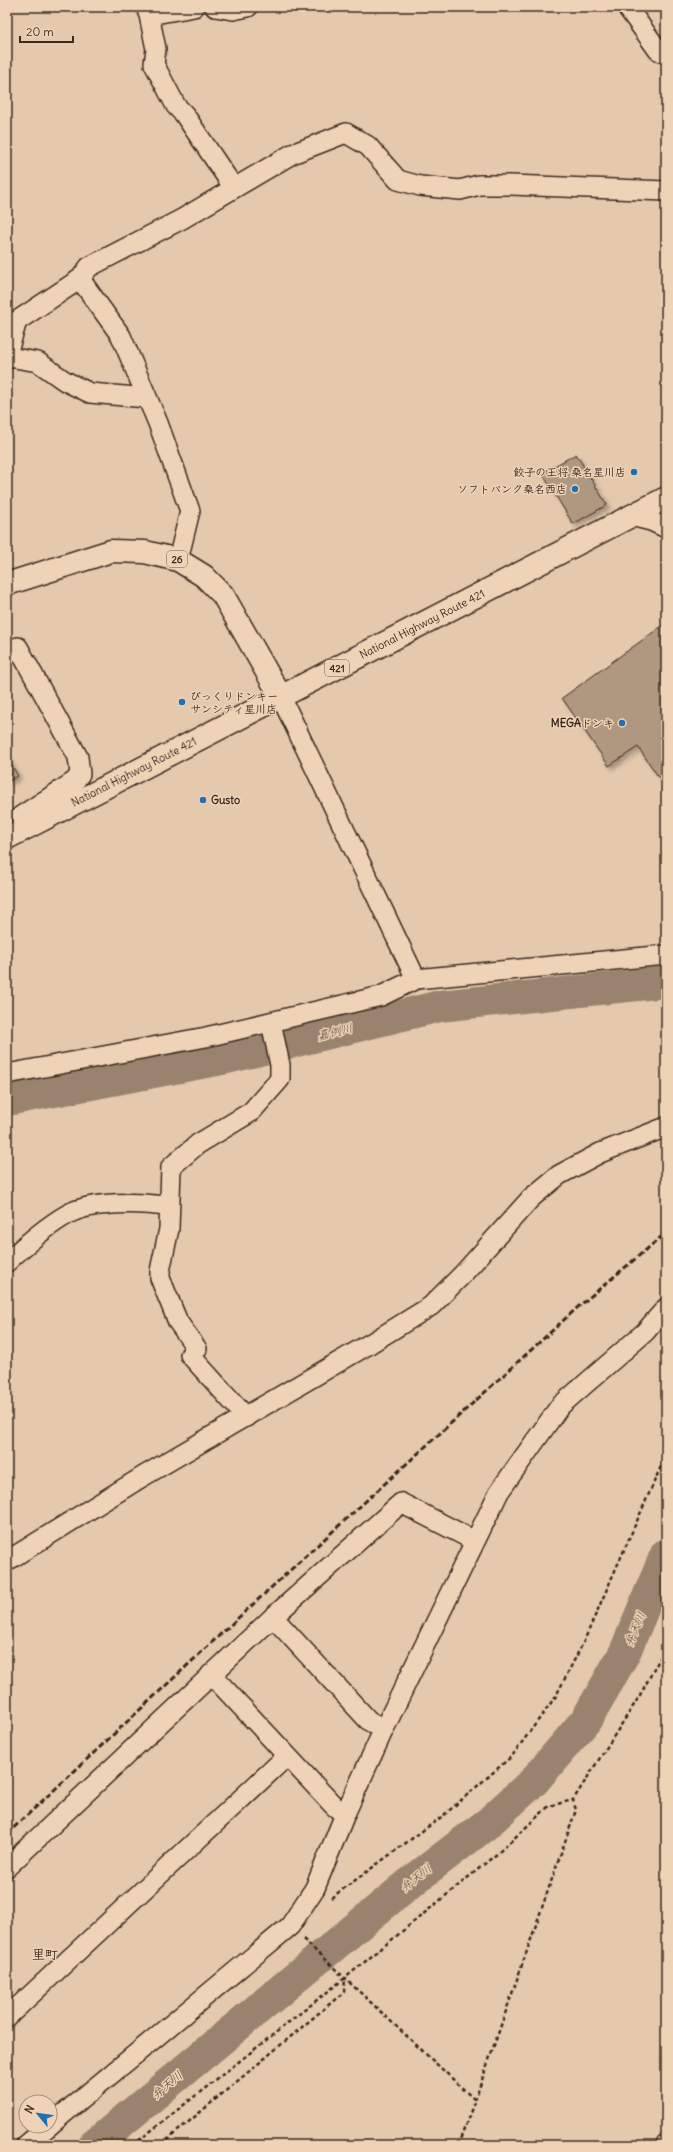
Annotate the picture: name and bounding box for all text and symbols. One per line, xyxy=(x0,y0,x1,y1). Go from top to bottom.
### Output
scale bar xyxy=(20,18,73,44)
text: 20 m xyxy=(26,24,54,39)
place label: 餃子の王将 桑名星川店 xyxy=(513,465,626,479)
marker: 餃子の王将 桑名星川店 xyxy=(629,467,639,477)
place label: ソフトバンク桑名西店 xyxy=(457,482,567,496)
marker: ソフトバンク桑名西店 xyxy=(570,484,580,494)
road number: 26 xyxy=(167,551,187,567)
street label: National Highway Route 421 xyxy=(357,586,487,662)
road number: 421 xyxy=(325,660,349,676)
place label: びっくりドンキー サンシティ星川店 xyxy=(190,689,278,716)
marker: びっくりドンキー サンシティ星川店 xyxy=(177,697,187,707)
place label: MEGAドンキ xyxy=(551,716,614,730)
marker: MEGAドンキ xyxy=(617,718,627,728)
street label: National Highway Route 421 xyxy=(69,734,199,810)
place label: Gusto xyxy=(211,793,240,807)
marker: Gusto xyxy=(198,795,208,805)
water label: 嘉例川 xyxy=(316,1020,354,1043)
water label: 弁天川 xyxy=(621,1609,648,1648)
water label: 弁天川 xyxy=(397,1861,434,1895)
district label: 里町 xyxy=(32,1946,58,1963)
water label: 弁天川 xyxy=(148,2067,185,2102)
north arrow xyxy=(18,2094,58,2134)
text: N xyxy=(21,2102,37,2116)

